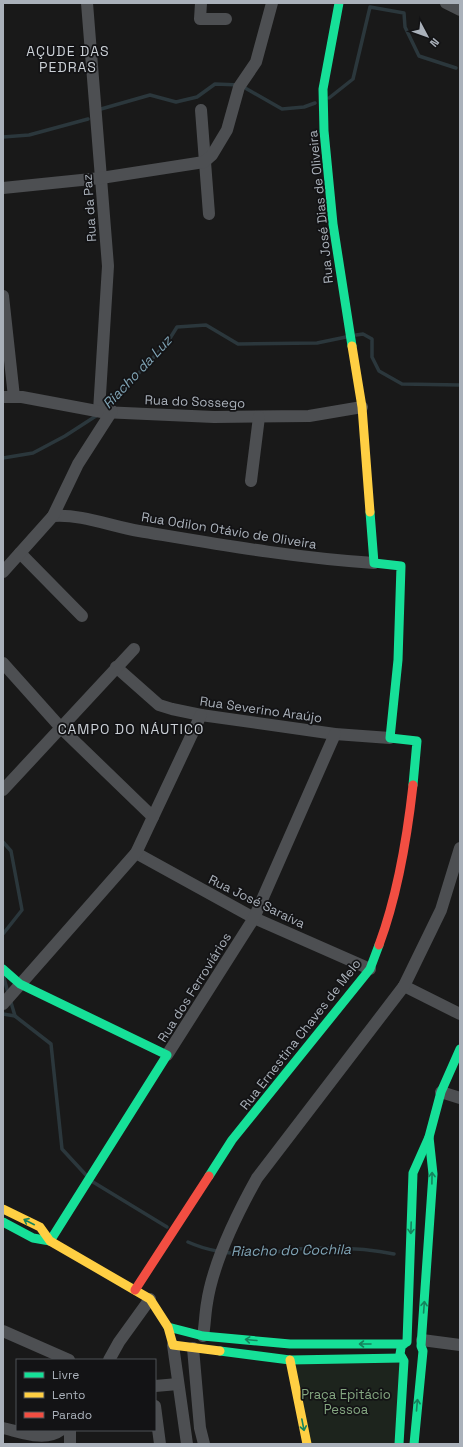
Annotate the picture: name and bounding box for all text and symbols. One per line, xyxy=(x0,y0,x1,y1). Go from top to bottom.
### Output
north arrow xyxy=(407,16,447,56)
text: N xyxy=(427,35,442,50)
district label: AÇUDE DAS PEDRAS xyxy=(26,42,110,76)
street label: Rua José Dias de Oliveira xyxy=(304,129,337,284)
street label: Rua da Paz xyxy=(79,173,100,243)
water label: Riacho da Luz xyxy=(99,330,177,412)
street label: Rua do Sossego xyxy=(144,391,245,412)
street label: Rua Odilon Otávio de Oliveira xyxy=(140,508,318,553)
street label: Rua Severino Araújo xyxy=(199,692,323,727)
district label: CAMPO DO NÁUTICO xyxy=(58,720,204,738)
street label: Rua José Saraíva xyxy=(206,871,308,932)
street label: Rua dos Ferroviários xyxy=(154,929,235,1045)
street label: Rua Ernestina Chaves de Melo xyxy=(236,955,365,1113)
one-way arrow xyxy=(428,1172,436,1185)
one-way arrow xyxy=(23,1218,35,1225)
one-way arrow xyxy=(407,1221,415,1234)
water label: Riacho do Cochila xyxy=(231,1240,352,1260)
one-way arrow xyxy=(421,1301,428,1314)
one-way arrow xyxy=(245,1337,258,1344)
one-way arrow xyxy=(359,1340,372,1348)
legend xyxy=(16,1359,156,1431)
text: Livre xyxy=(52,1367,79,1383)
park label: Praça Epitácio Pessoa xyxy=(301,1386,391,1418)
text: Lento xyxy=(52,1387,86,1403)
one-way arrow xyxy=(414,1399,421,1412)
text: Parado xyxy=(52,1407,92,1423)
one-way arrow xyxy=(299,1419,307,1432)

